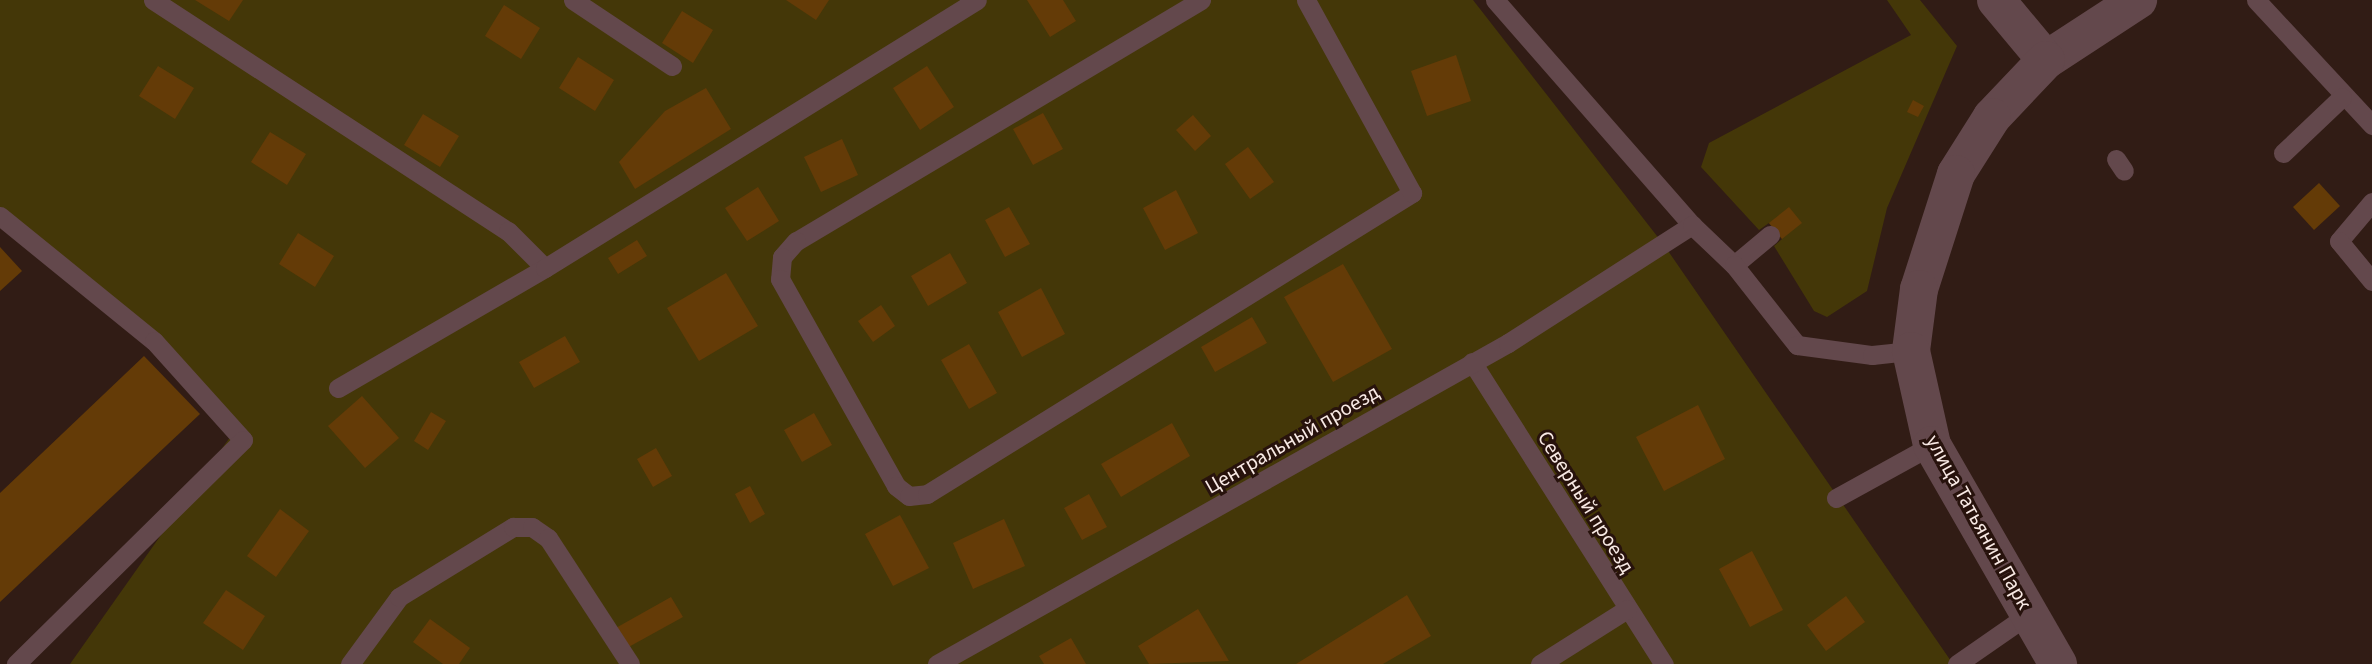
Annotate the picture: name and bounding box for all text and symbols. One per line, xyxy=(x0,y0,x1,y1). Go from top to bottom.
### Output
street label: Центральный проезд xyxy=(1200,379,1384,499)
street label: Северный проезд xyxy=(1532,426,1640,578)
street label: улица Татьянин Парк xyxy=(1921,430,2037,614)

